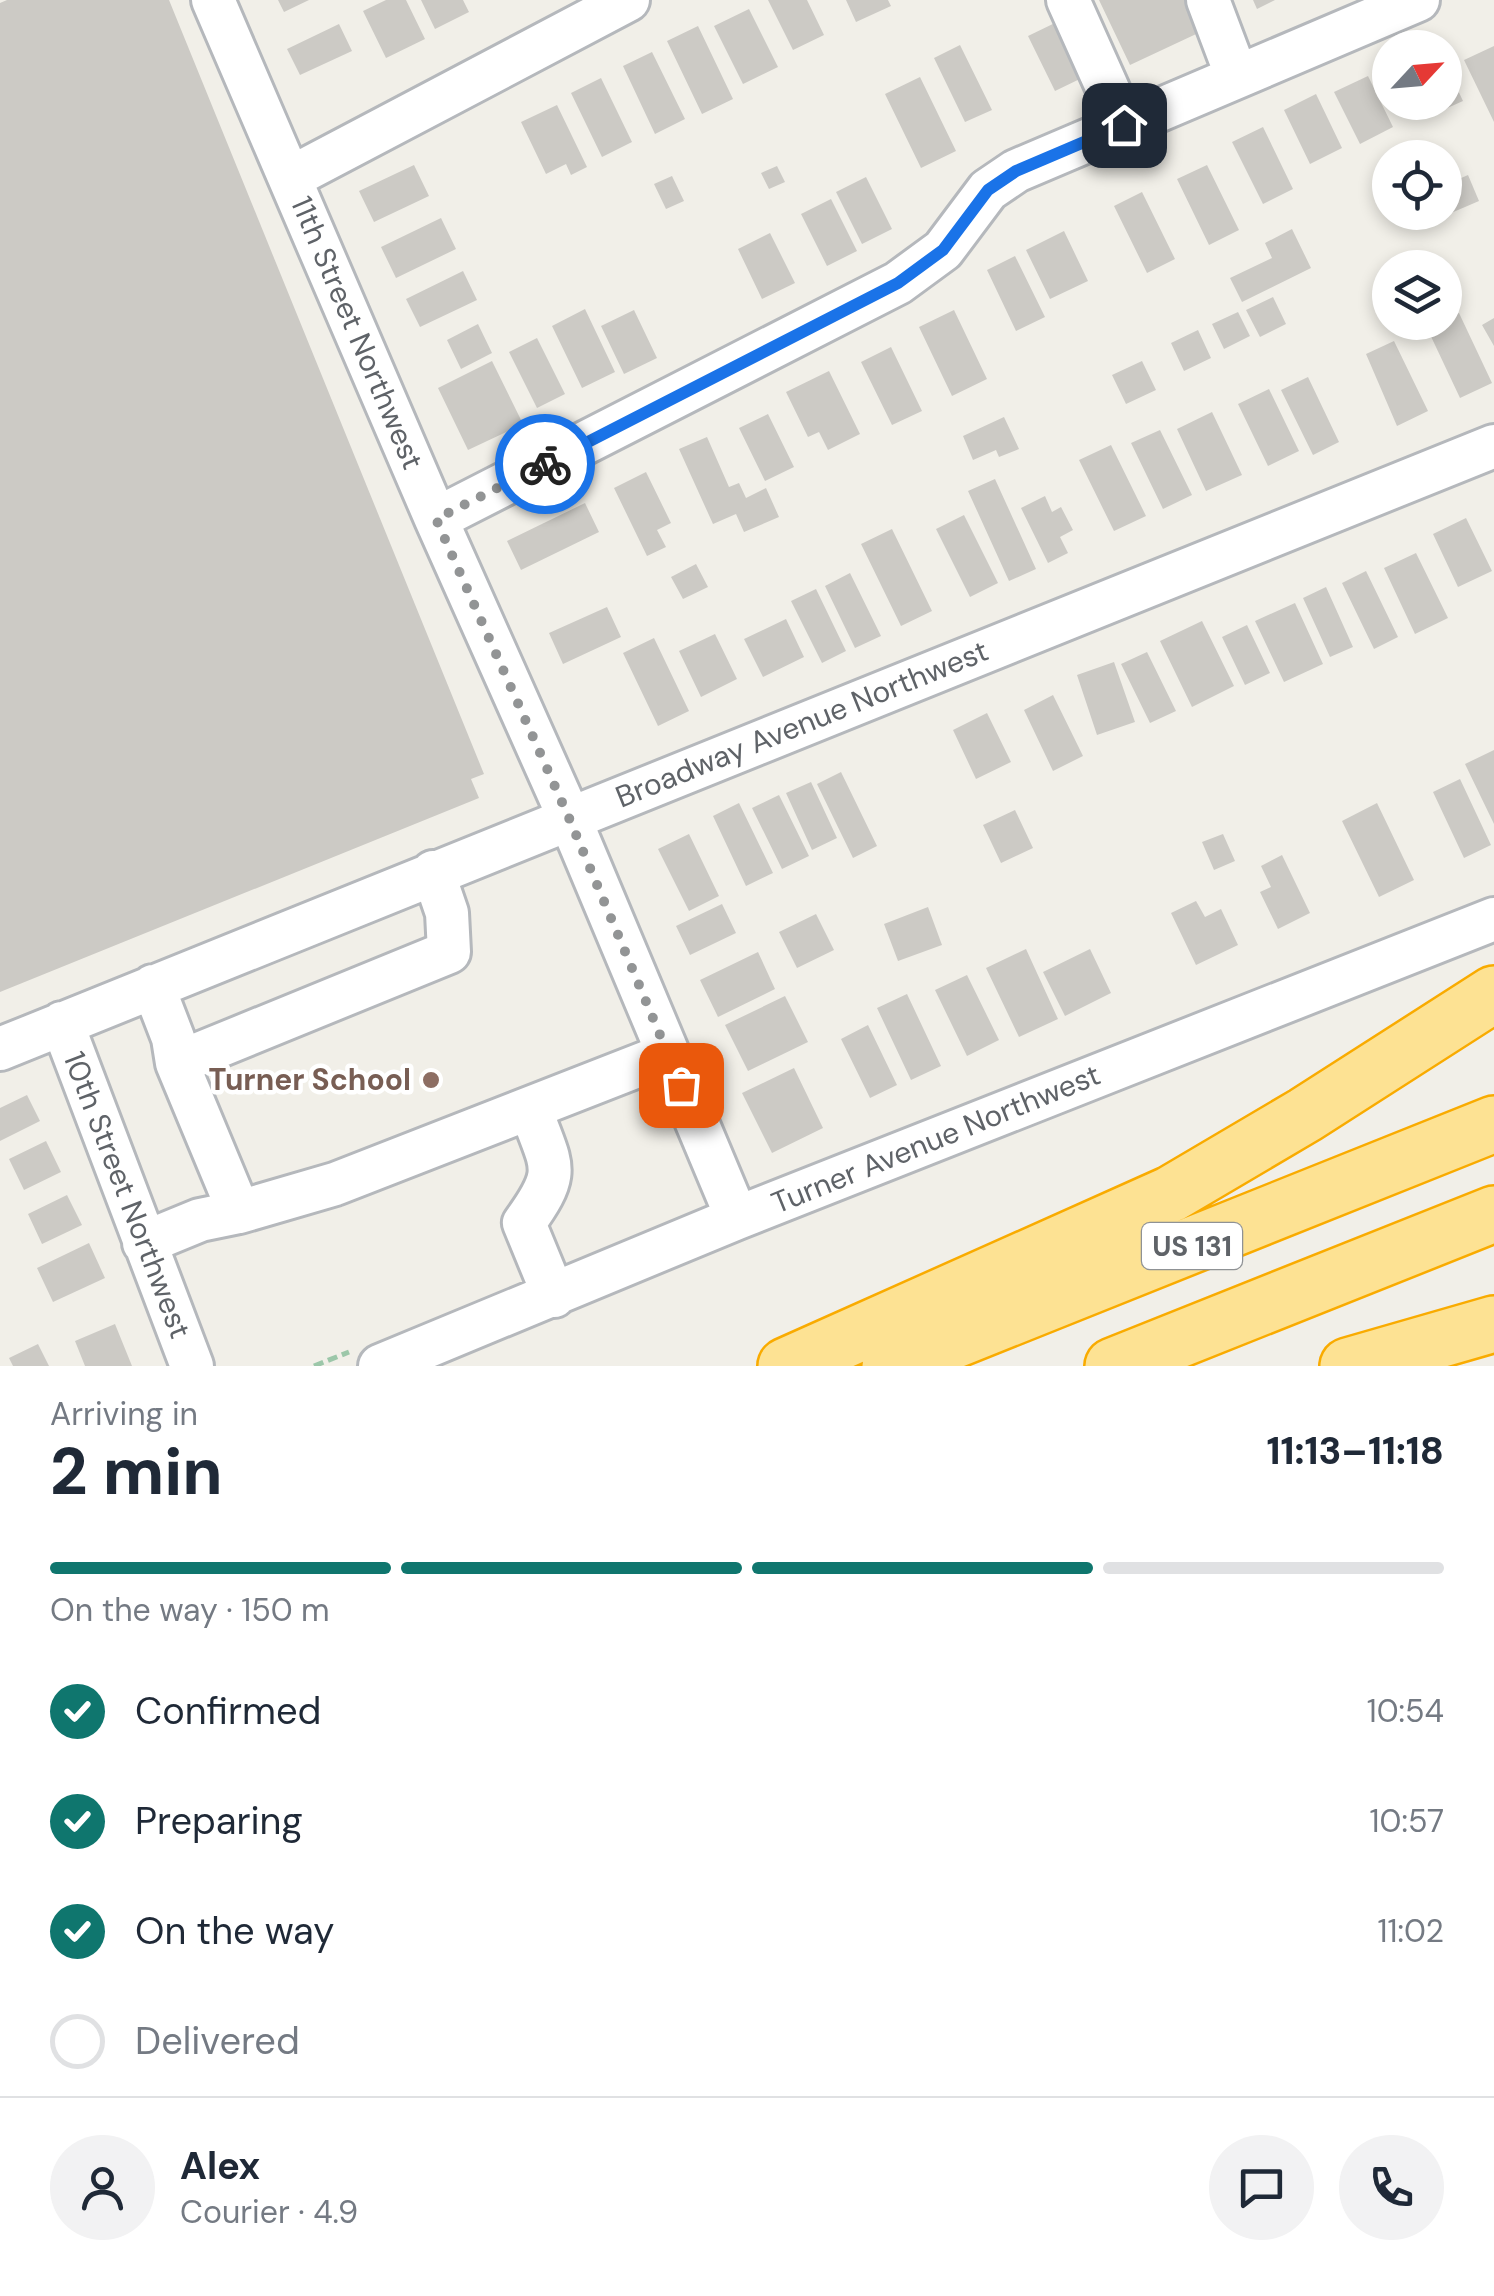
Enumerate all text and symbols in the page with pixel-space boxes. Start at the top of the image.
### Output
north arrow [1372,30,1462,120]
map controls [1372,30,1462,340]
pin [1082,83,1167,168]
icon: home [1097,98,1152,153]
button: locate [1372,140,1462,230]
street label: 11th Street Northwest [282,190,433,475]
button: layers [1372,250,1462,340]
courier [495,414,595,514]
icon: bike [518,437,573,492]
street label: Broadway Avenue Northwest [610,631,994,816]
pin [639,1043,724,1128]
street label: 10th Street Northwest [55,1046,200,1344]
street label: Turner Avenue Northwest [766,1055,1106,1222]
icon: bag [654,1058,709,1113]
place label: Turner School [208,1060,411,1099]
marker: Turner School [420,1069,442,1091]
road number: US 131 [1142,1223,1242,1269]
text: Arriving in [50,1393,198,1435]
text: 11:13–11:18 [1266,1426,1444,1476]
text: 2 min [50,1430,223,1514]
text: On the way · 150 m [50,1589,330,1631]
icon: check [50,1684,105,1739]
text: Confirmed [135,1686,321,1736]
text: 10:54 [1367,1690,1444,1732]
icon: check [50,1794,105,1849]
text: Preparing [135,1796,303,1846]
text: 10:57 [1370,1800,1444,1842]
icon: check [50,1904,105,1959]
text: On the way [135,1906,334,1956]
text: 11:02 [1378,1910,1444,1952]
text: Delivered [135,2016,300,2066]
button: person [50,2135,155,2240]
button: chat [1209,2135,1314,2240]
button: phone [1339,2135,1444,2240]
text: Alex [180,2141,260,2191]
text: Courier · 4.9 [180,2191,358,2233]

